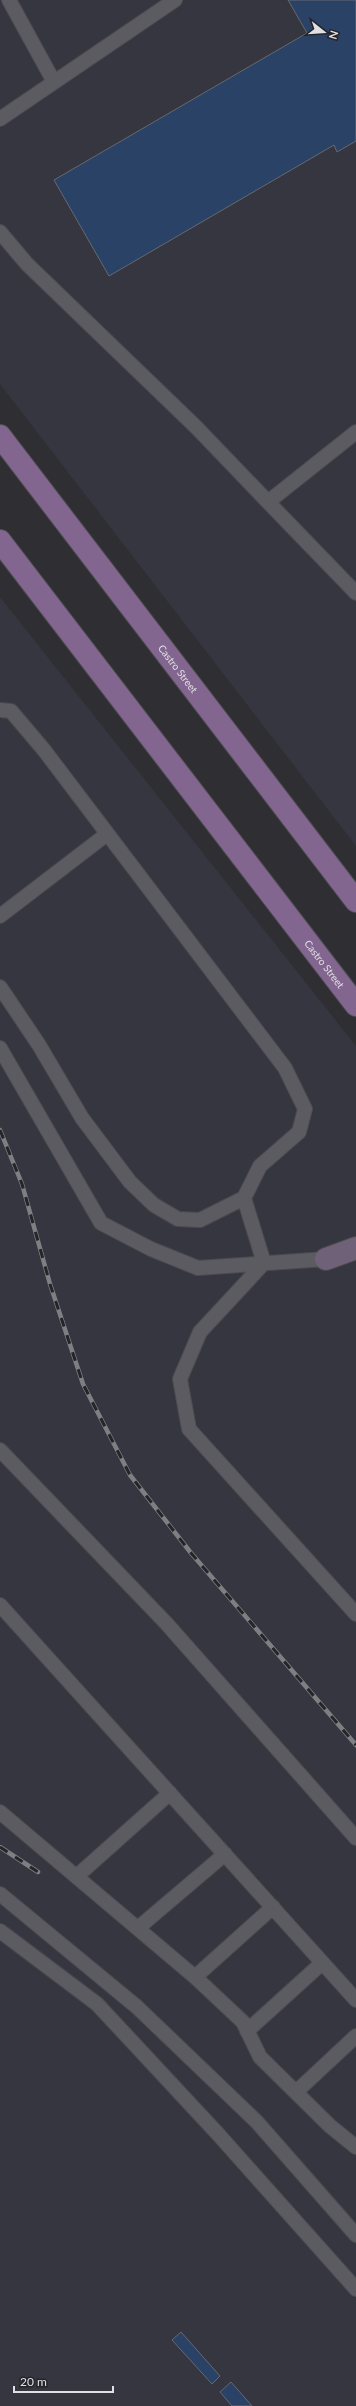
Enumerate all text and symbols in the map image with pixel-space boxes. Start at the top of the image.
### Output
north arrow [304,12,344,52]
text: N [327,29,341,41]
street label: Castro Street [156,642,201,696]
street label: Castro Street [302,937,347,991]
scale bar [14,2368,113,2394]
text: 20 m [20,2374,47,2389]

